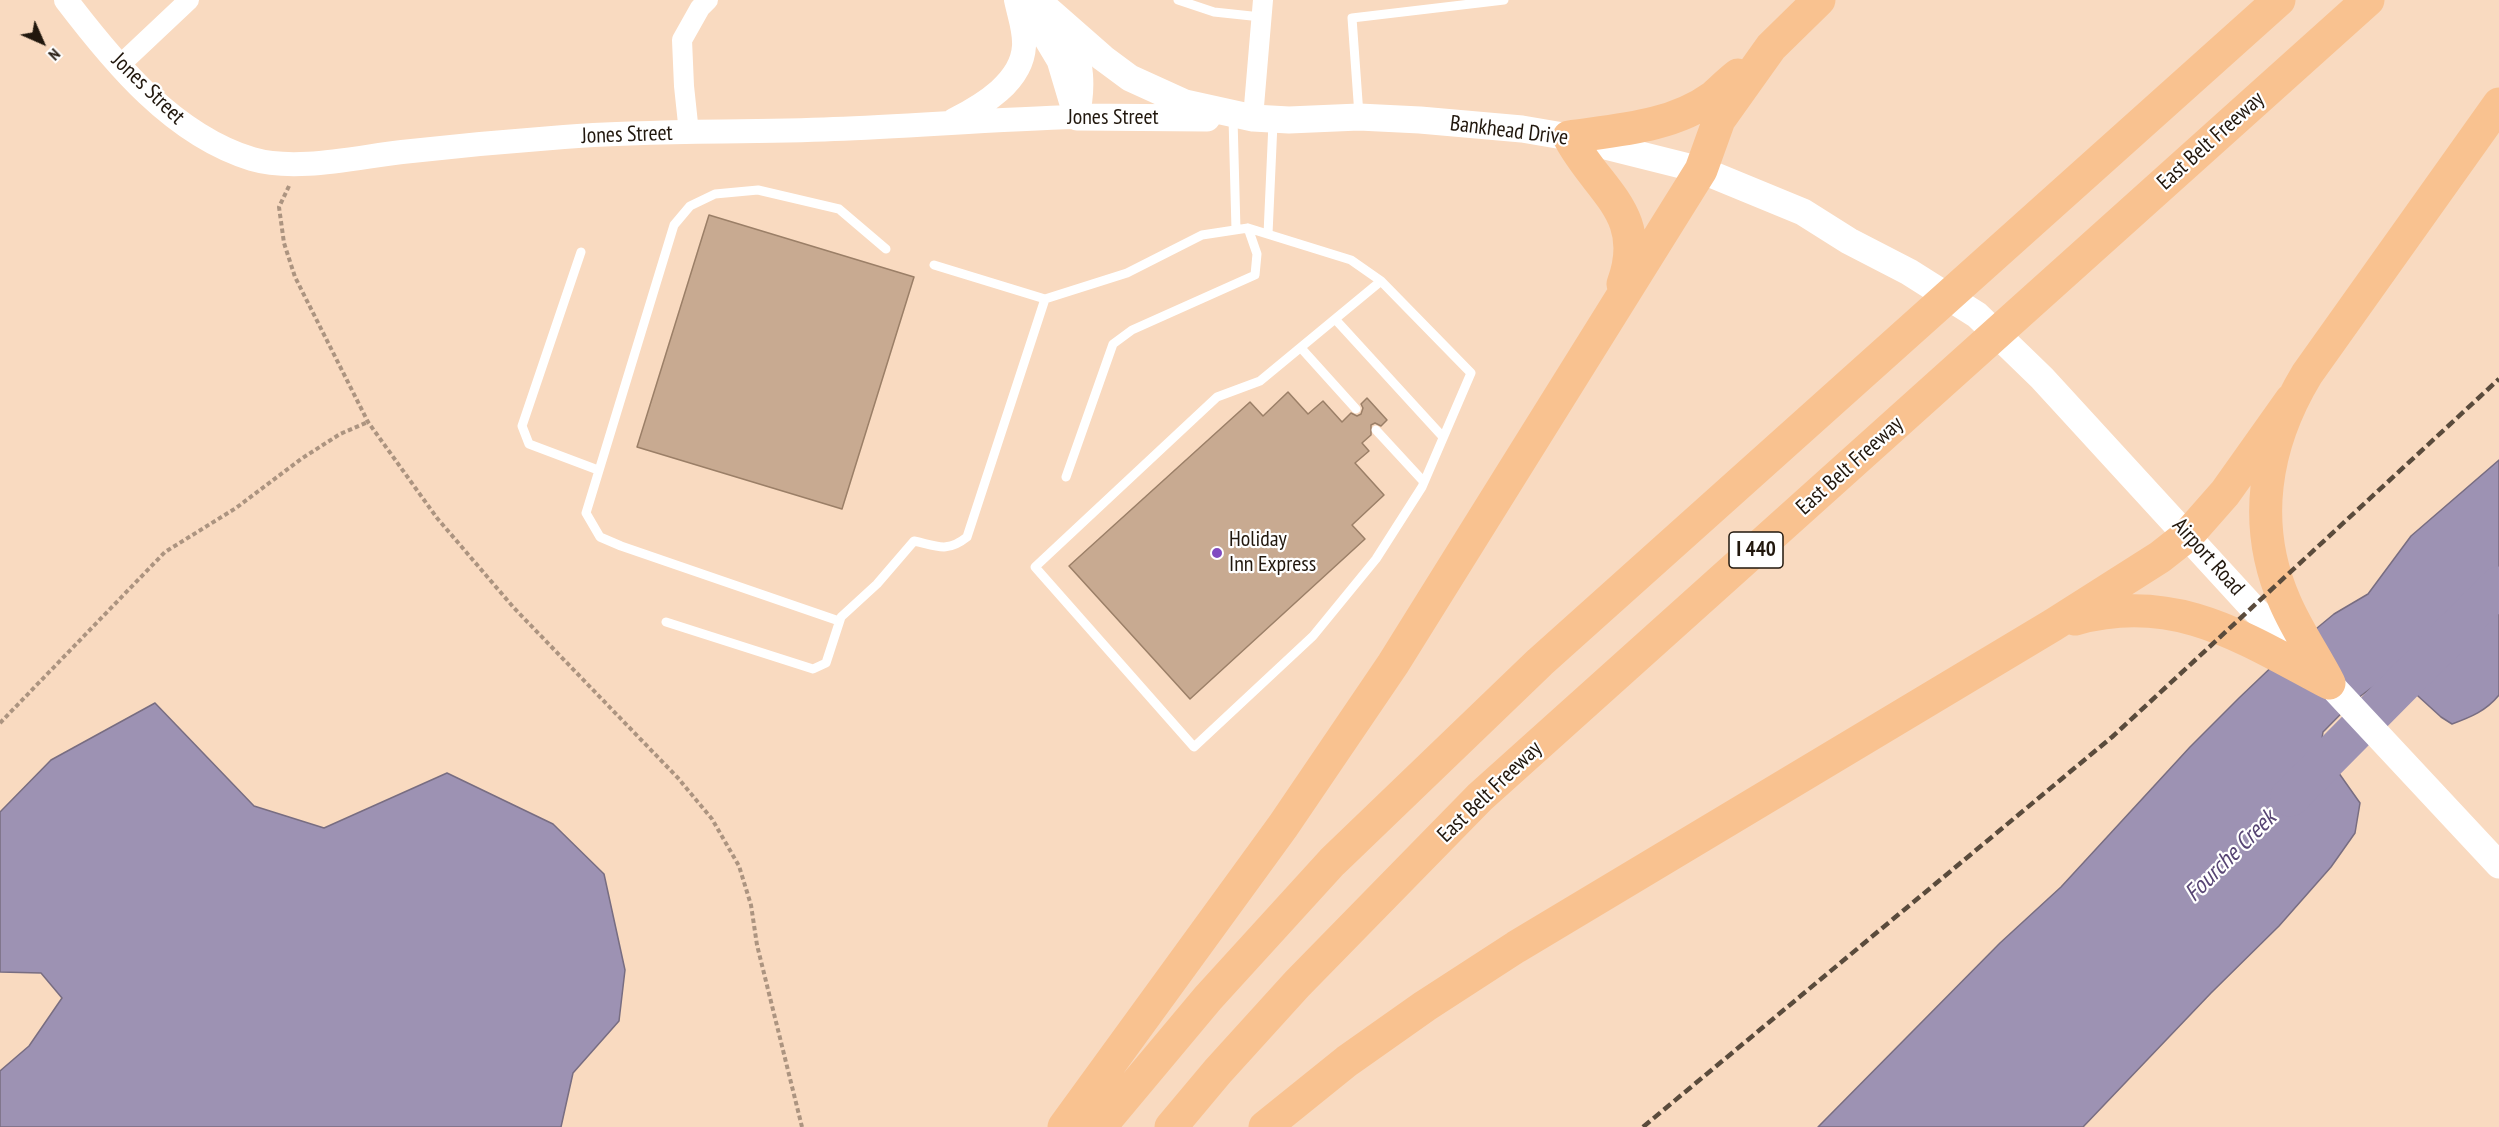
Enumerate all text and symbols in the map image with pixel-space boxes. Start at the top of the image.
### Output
north arrow [12,12,72,72]
text: N [45,45,65,65]
street label: Jones Street [106,48,190,130]
street label: East Belt Freeway [2152,86,2270,196]
street label: Jones Street [1067,105,1159,131]
street label: Bankhead Drive [1448,111,1570,151]
street label: Jones Street [581,120,673,150]
street label: East Belt Freeway [1791,411,1909,521]
street label: Airport Road [2166,513,2250,601]
place label: Holiday Inn Express [1229,527,1316,578]
road number: I 440 [1729,532,1783,568]
marker: Holiday Inn Express [1210,546,1224,560]
street label: East Belt Freeway [1432,736,1548,848]
water label: Fourche Creek [2179,804,2283,908]

